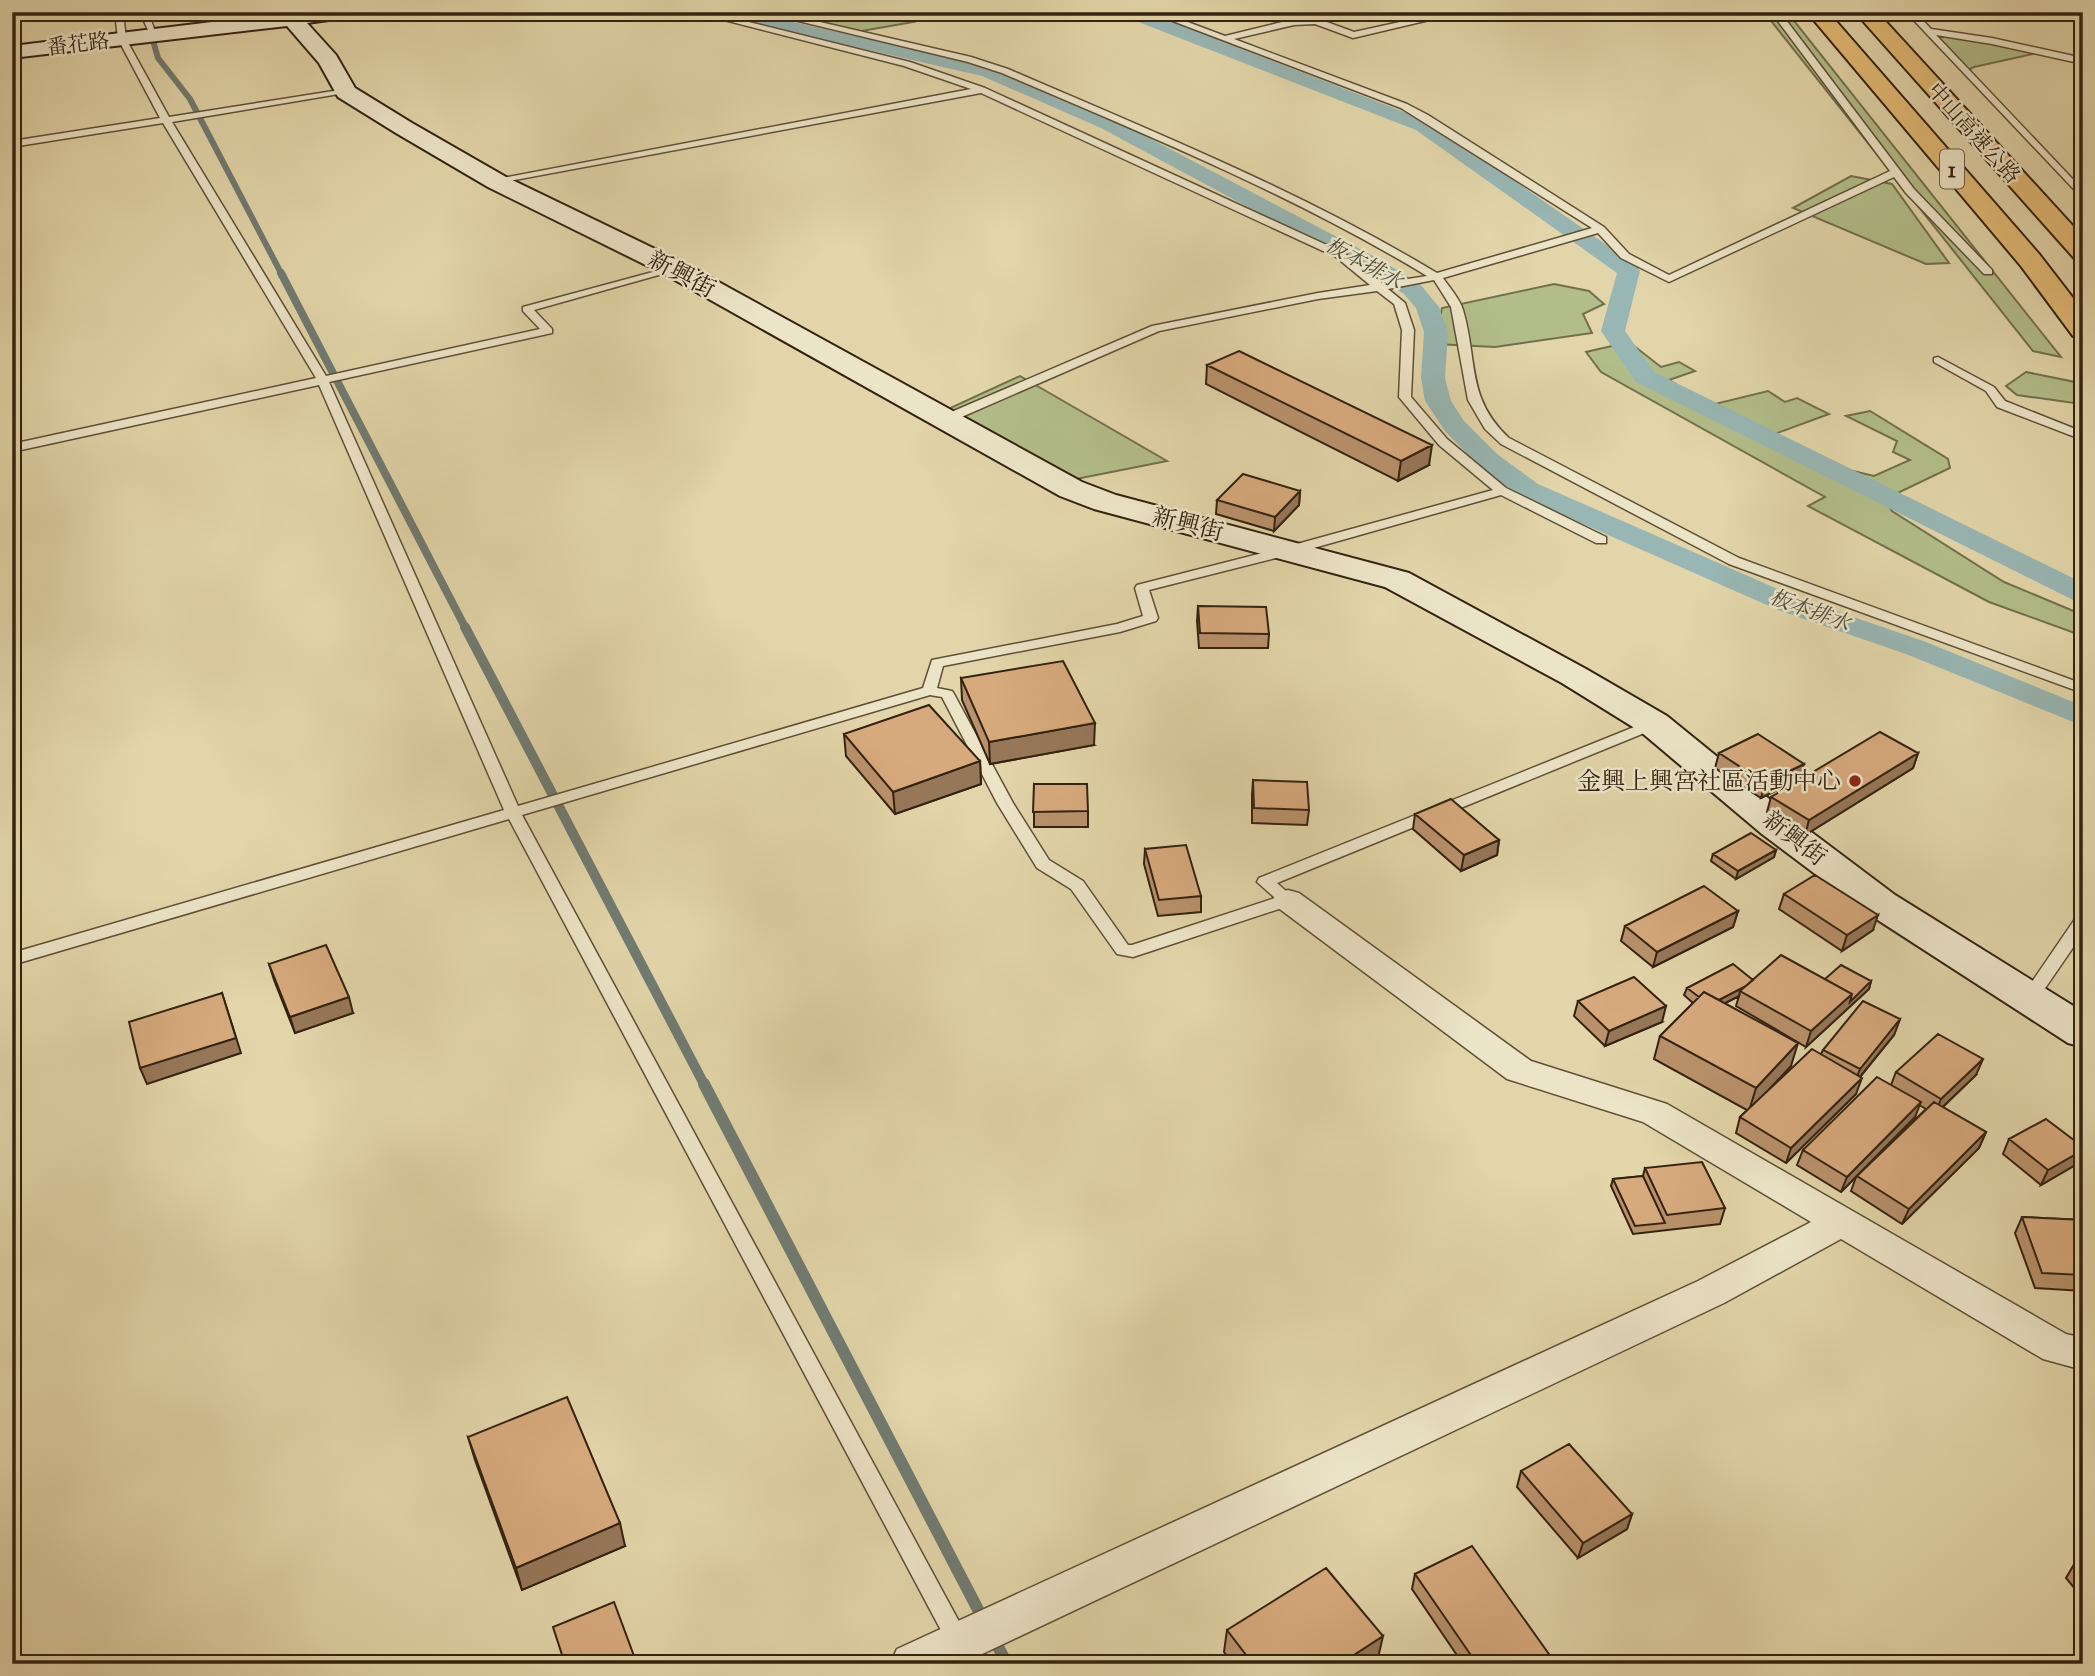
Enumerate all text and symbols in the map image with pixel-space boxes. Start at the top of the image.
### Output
street label: 番花路 [45,27,111,65]
street label: 中山高速公路 [1919,77,2026,191]
road number: 1 [1940,150,1964,188]
water label: 板本排水 [1319,231,1409,299]
street label: 新興街 [641,244,721,308]
street label: 新興街 [1148,501,1227,551]
water label: 板本排水 [1765,583,1856,641]
place label: 金興上興宮社區活動中心 [1577,766,1841,800]
marker: 金興上興宮社區活動中心 [1847,773,1863,789]
street label: 新興街 [1755,804,1833,875]

